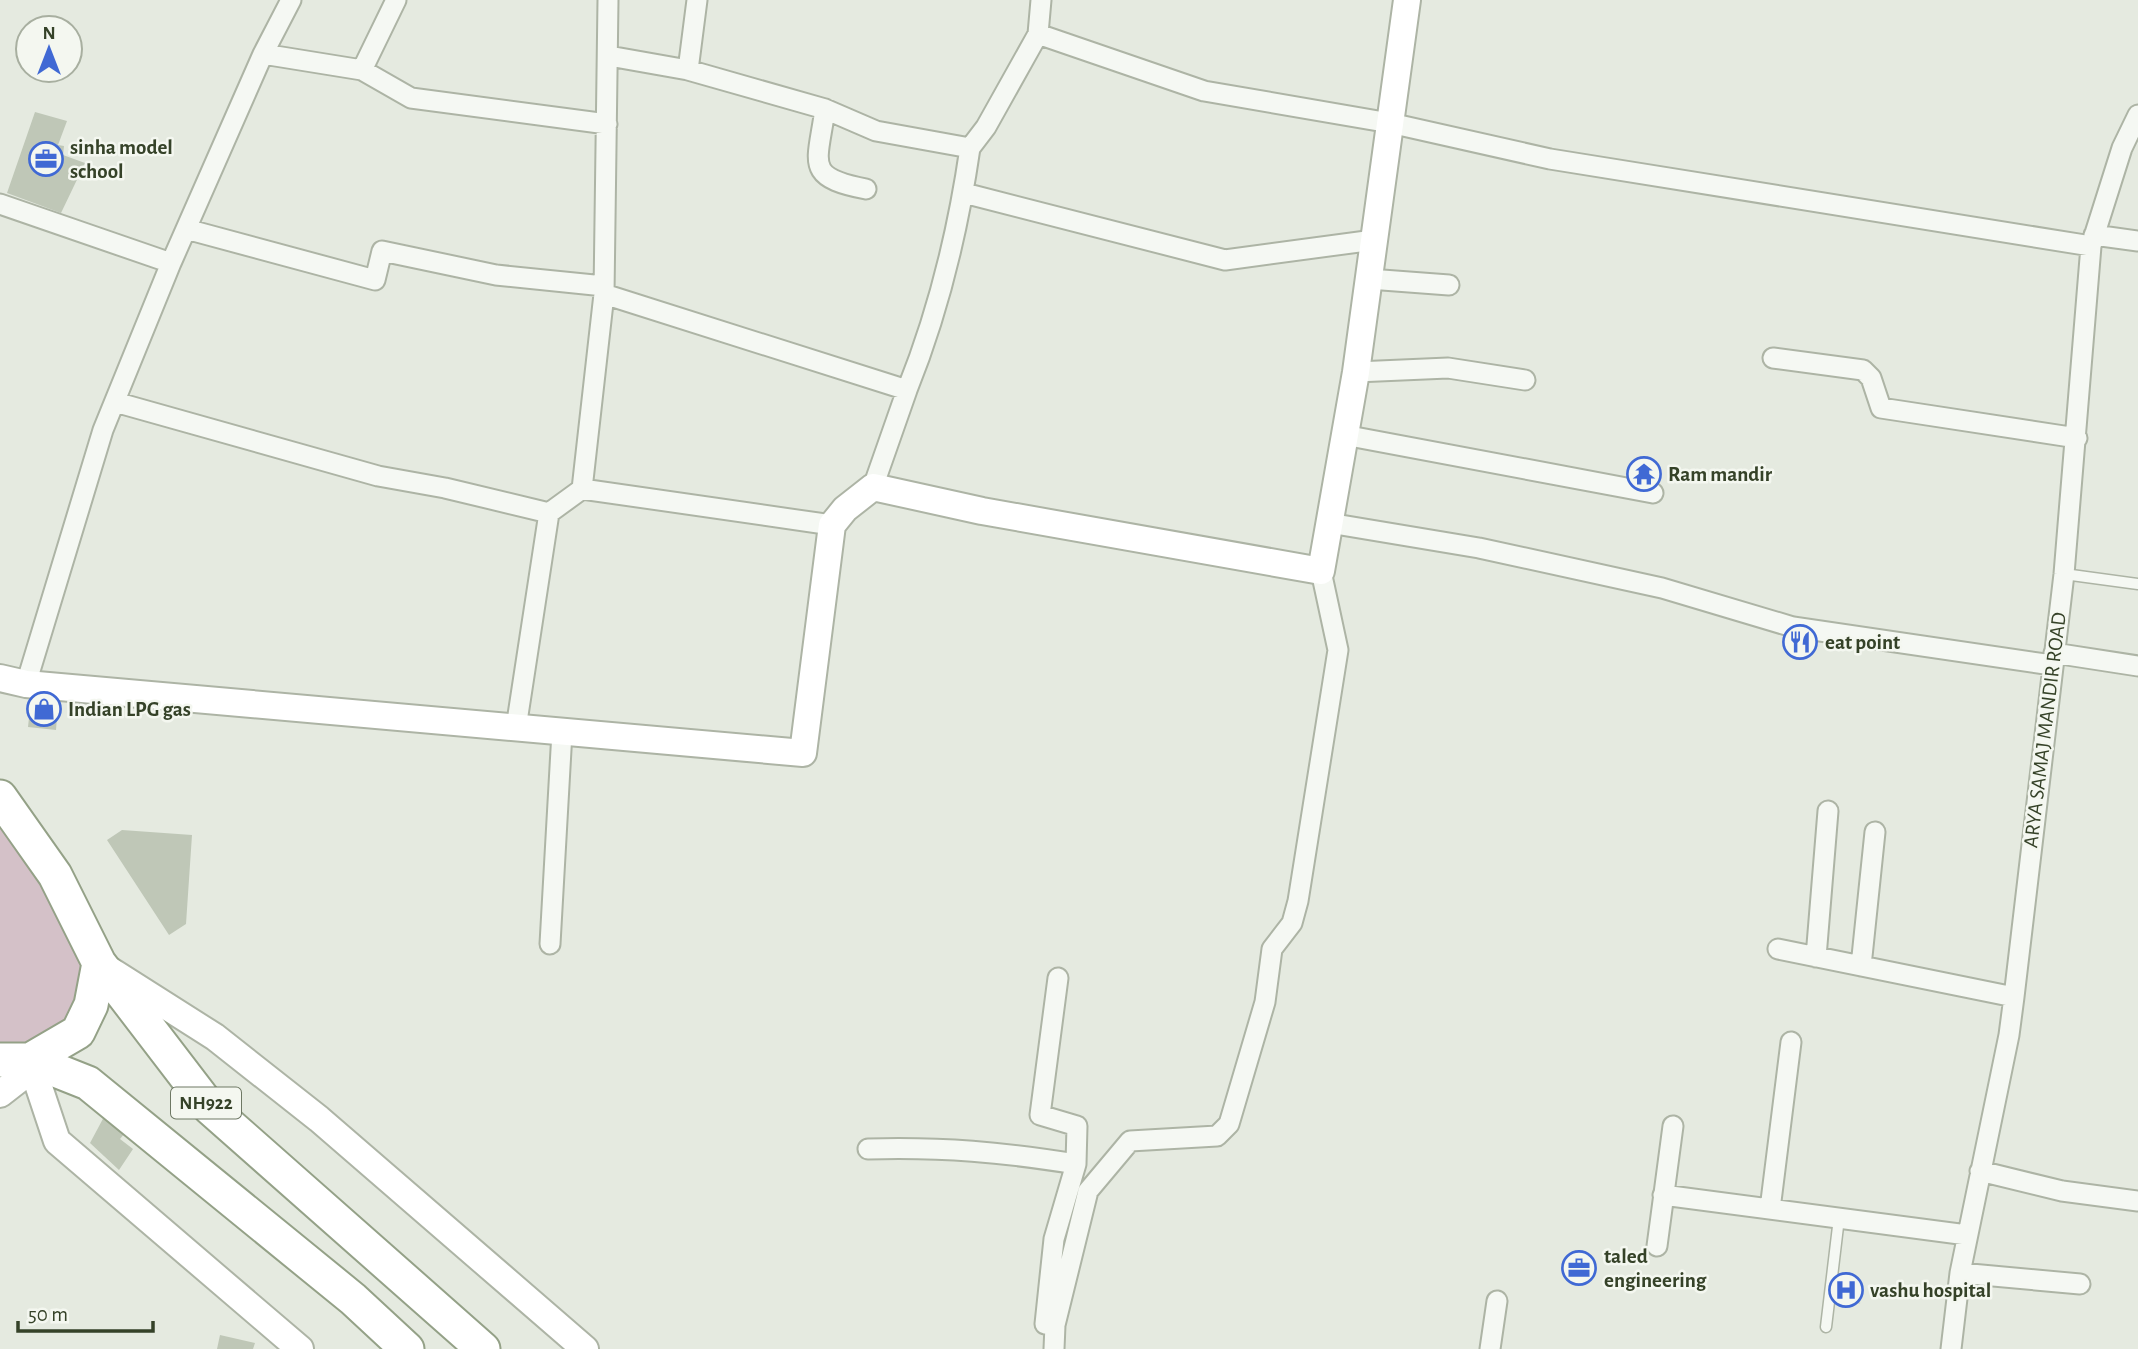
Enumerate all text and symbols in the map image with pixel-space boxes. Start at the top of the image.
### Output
north arrow [14,14,84,84]
text: N [42,24,56,43]
place label: sinha model school [70,137,173,182]
office icon: sinha model school [27,140,65,178]
temple icon: Ram mandir [1625,455,1663,493]
place label: Ram mandir [1668,464,1773,485]
street label: ARYA SAMAJ MANDIR ROAD [2020,611,2070,849]
restaurant icon: eat point [1781,623,1819,661]
place label: eat point [1825,632,1900,653]
shop icon: Indian LPG gas [25,690,63,728]
place label: Indian LPG gas [68,699,191,720]
road number: NH922 [171,1088,241,1119]
place label: taled engineering [1604,1246,1707,1291]
office icon: taled engineering [1560,1249,1598,1287]
hospital icon: vashu hospital [1827,1271,1865,1309]
place label: vashu hospital [1870,1280,1991,1301]
scale bar [18,1290,152,1334]
text: 50 m [28,1304,68,1325]

